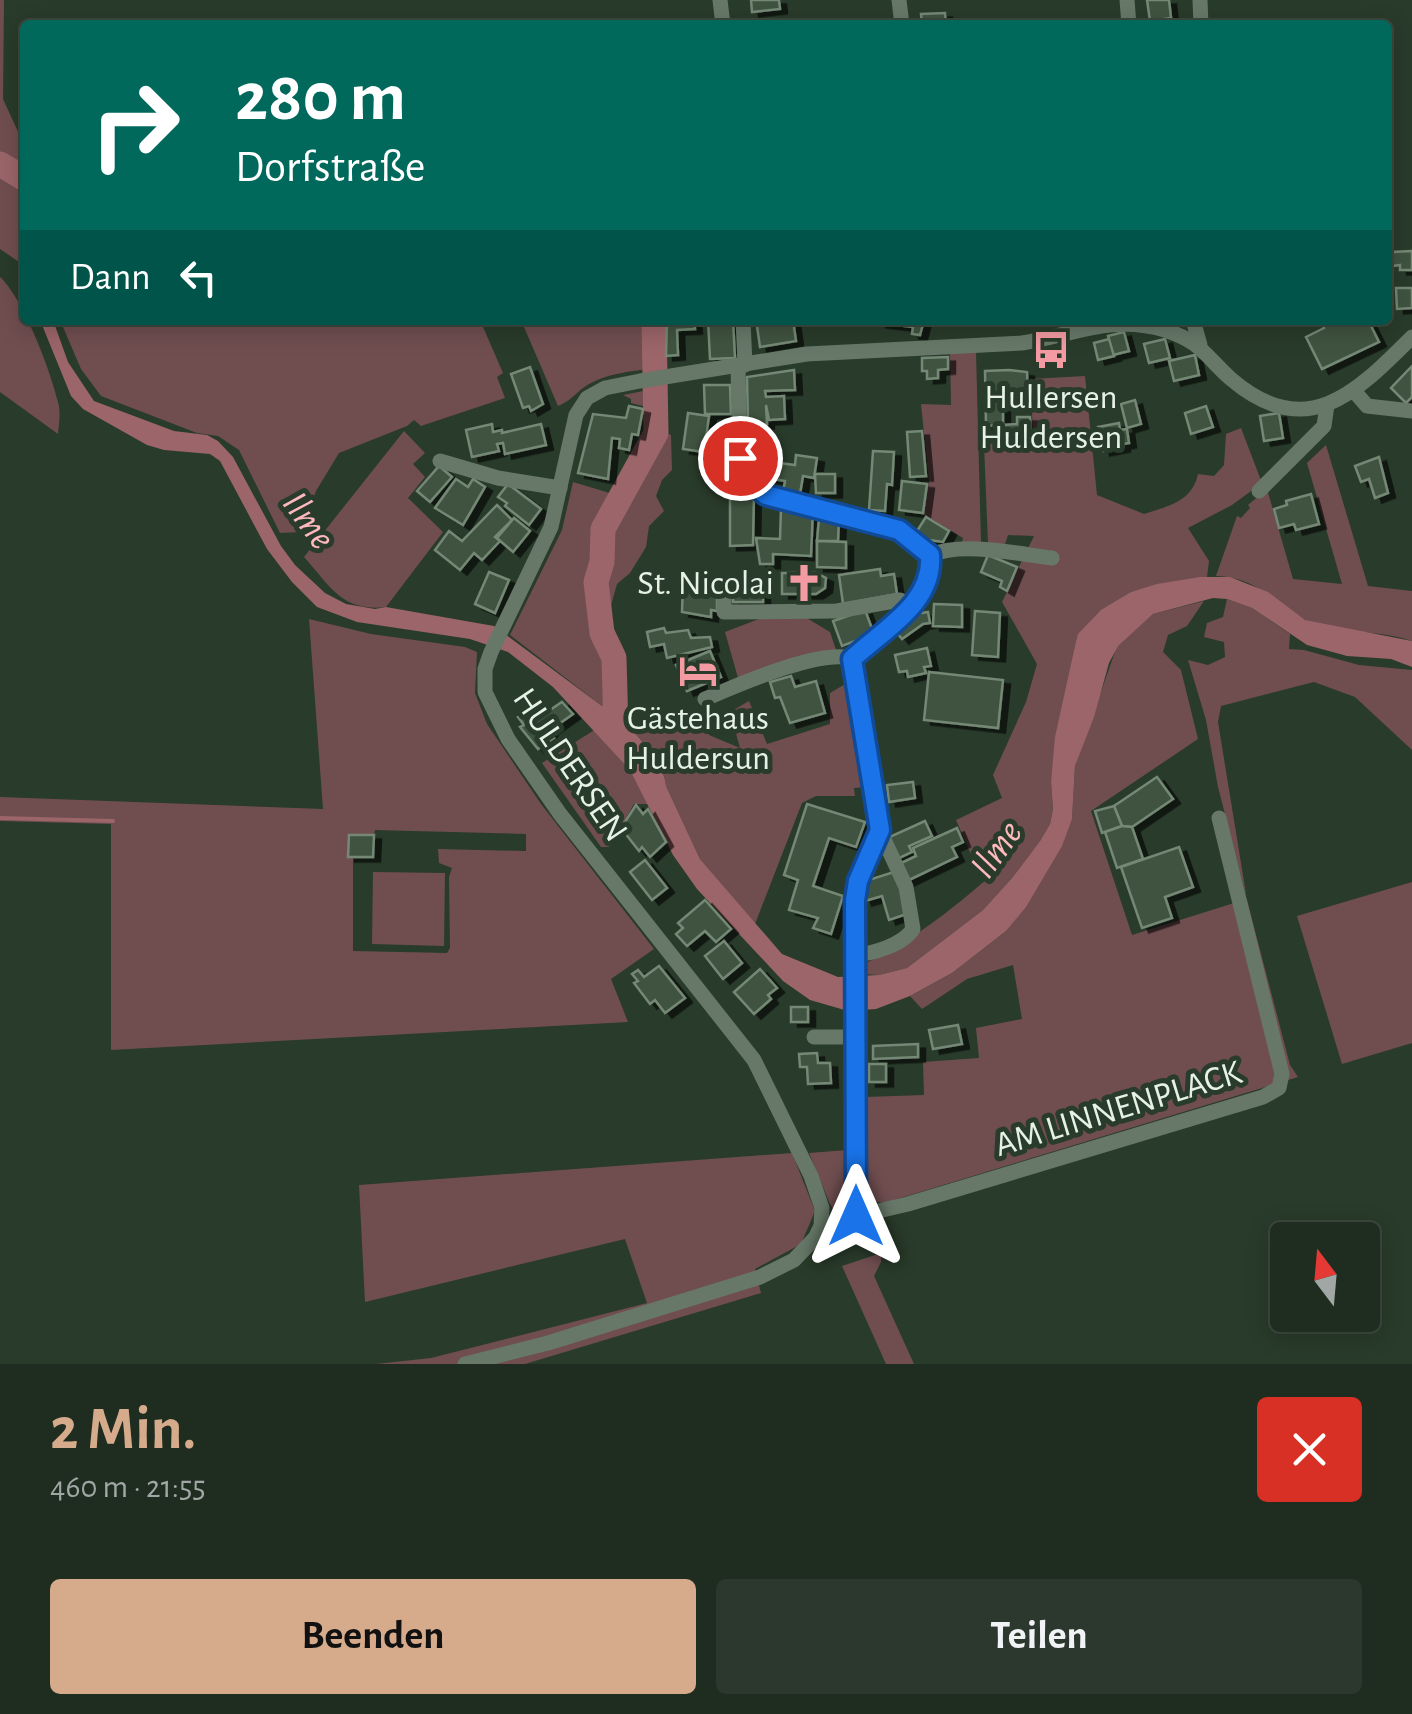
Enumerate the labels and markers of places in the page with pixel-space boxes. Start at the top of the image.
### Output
bus stop icon: Hullersen Huldersen [1030,329,1072,371]
place label: Hullersen Huldersen [980,380,1122,455]
pin [698,416,783,501]
church icon: St. Nicolai [783,562,825,604]
place label: St. Nicolai [637,566,774,601]
hotel icon: Gästehaus Huldersun [677,650,719,692]
place label: Gästehaus Huldersun [626,701,770,776]

